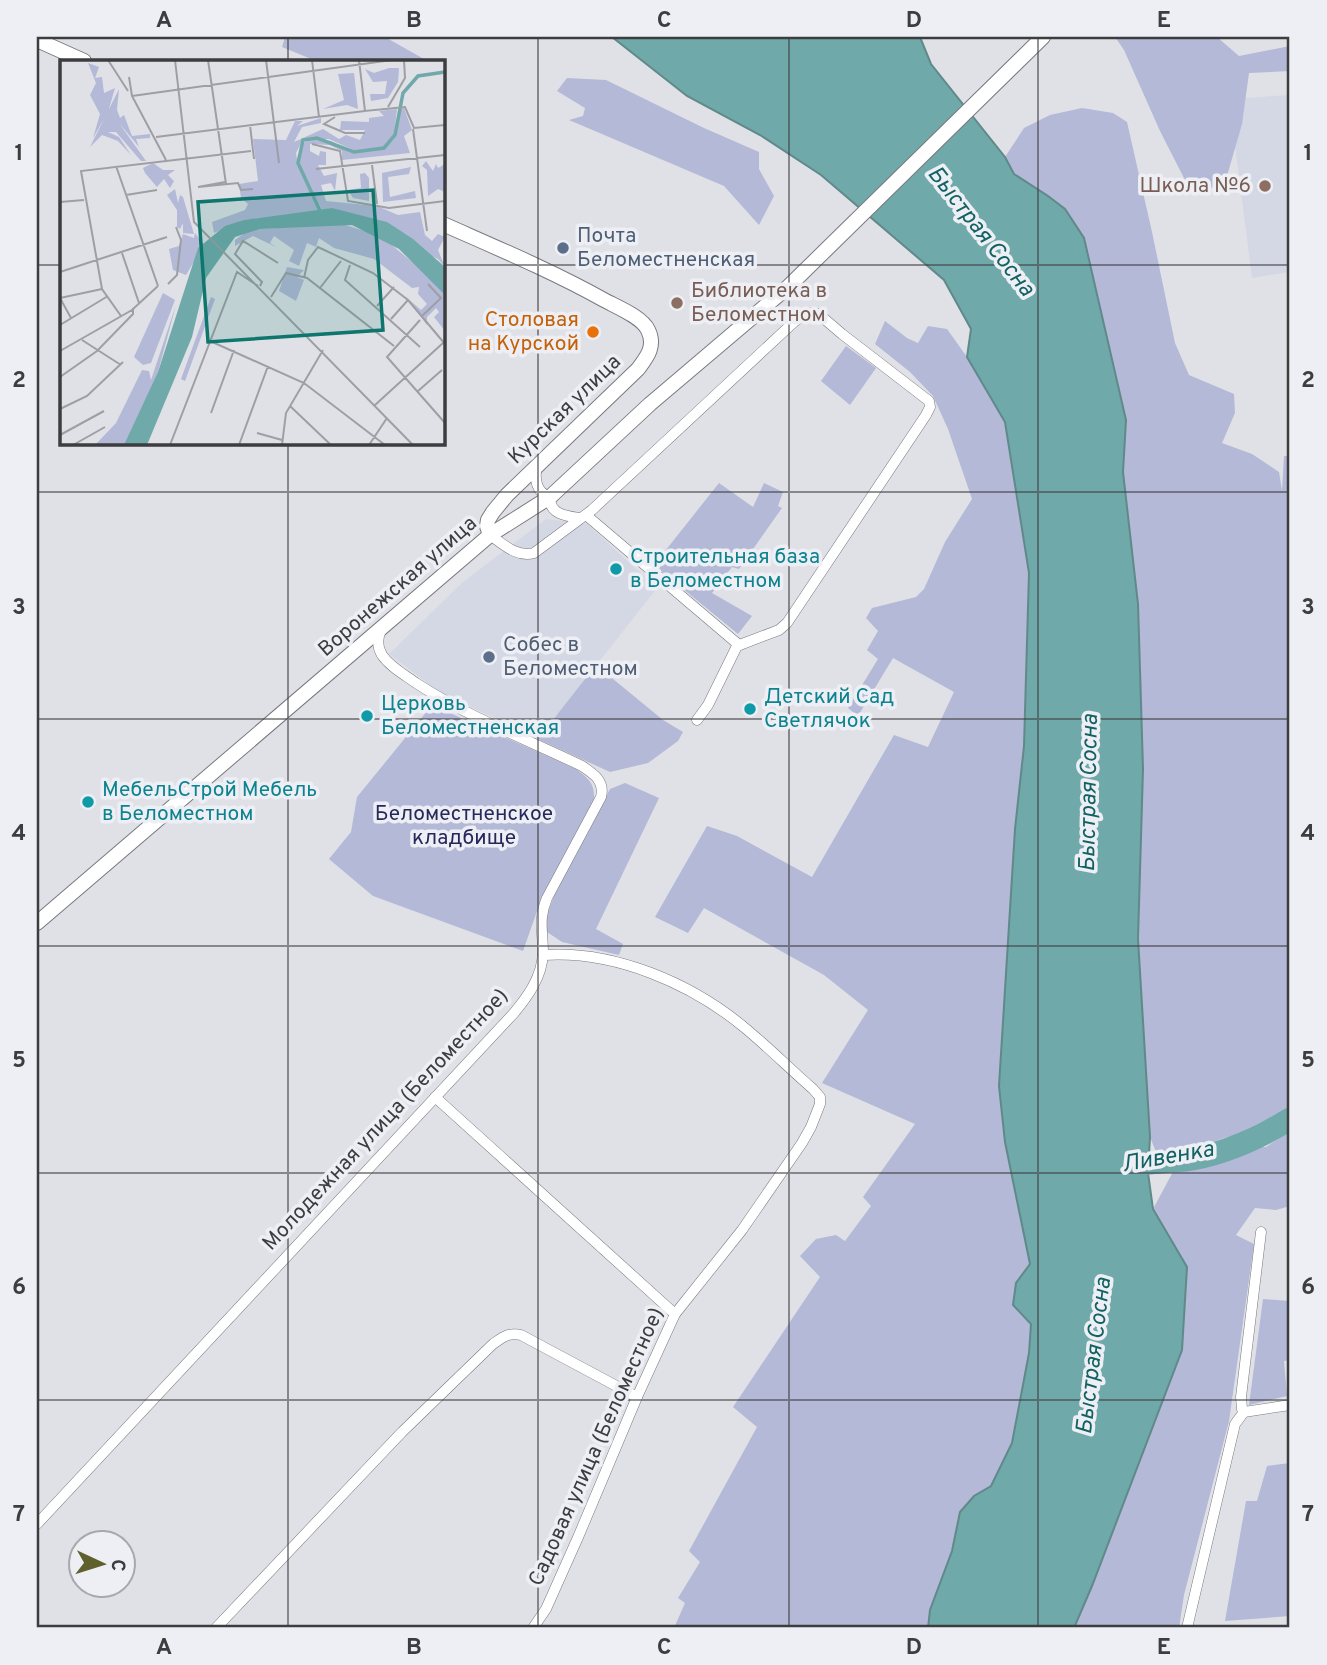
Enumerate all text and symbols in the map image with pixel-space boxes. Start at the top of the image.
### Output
text: A [156,7,172,36]
text: B [406,7,422,36]
text: C [657,7,671,36]
text: D [906,7,922,36]
text: E [1157,7,1171,36]
inset map [60,60,444,444]
text: 1 [14,140,24,169]
text: 1 [1303,140,1313,169]
water label: Быстрая Сосна [920,161,1040,303]
place label: Школа №6 [1139,173,1251,200]
marker: Школа №6 [1257,178,1273,194]
place label: Почта Беломестненская [577,223,755,274]
marker: Почта Беломестненская [555,240,571,256]
place label: Библиотека в Беломестном [691,278,827,329]
marker: Библиотека в Беломестном [669,295,685,311]
place label: Столовая на Курской [468,307,579,358]
marker: Столовая на Курской [585,324,601,340]
street label: Курская улица [503,349,627,471]
text: 2 [12,367,26,396]
text: 2 [1301,367,1315,396]
street label: Воронежская улица [313,511,483,663]
place label: Строительная база в Беломестном [630,544,820,595]
marker: Строительная база в Беломестном [608,561,624,577]
text: 3 [12,594,26,623]
text: 3 [1301,594,1315,623]
place label: Собес в Беломестном [503,632,638,683]
marker: Собес в Беломестном [481,649,497,665]
place label: Детский Сад Светлячок [764,684,894,735]
place label: Церковь Беломестненская [381,691,559,742]
marker: Детский Сад Светлячок [742,701,758,717]
marker: Церковь Беломестненская [359,708,375,724]
water label: Быстрая Сосна [1074,714,1106,872]
place label: МебельСтрой Мебель в Беломестном [102,777,317,828]
marker: МебельСтрой Мебель в Беломестном [80,794,96,810]
park label: Беломестненское кладбище [375,801,553,852]
text: 4 [12,820,26,849]
text: 4 [1301,820,1315,849]
street label: Молодежная улица (Беломестное) [257,983,515,1257]
text: 5 [12,1047,26,1076]
text: 5 [1301,1047,1315,1076]
water label: Ливенка [1120,1136,1216,1180]
text: 6 [12,1274,26,1303]
text: 6 [1301,1274,1315,1303]
water label: Быстрая Сосна [1071,1276,1119,1436]
street label: Садовая улица (Беломестное) [523,1304,671,1590]
text: 7 [13,1501,25,1530]
text: 7 [1302,1501,1314,1530]
north arrow [66,1528,136,1598]
text: С [105,1558,129,1572]
text: A [156,1634,172,1663]
text: B [406,1634,422,1663]
text: C [657,1634,671,1663]
text: D [906,1634,922,1663]
text: E [1157,1634,1171,1663]

